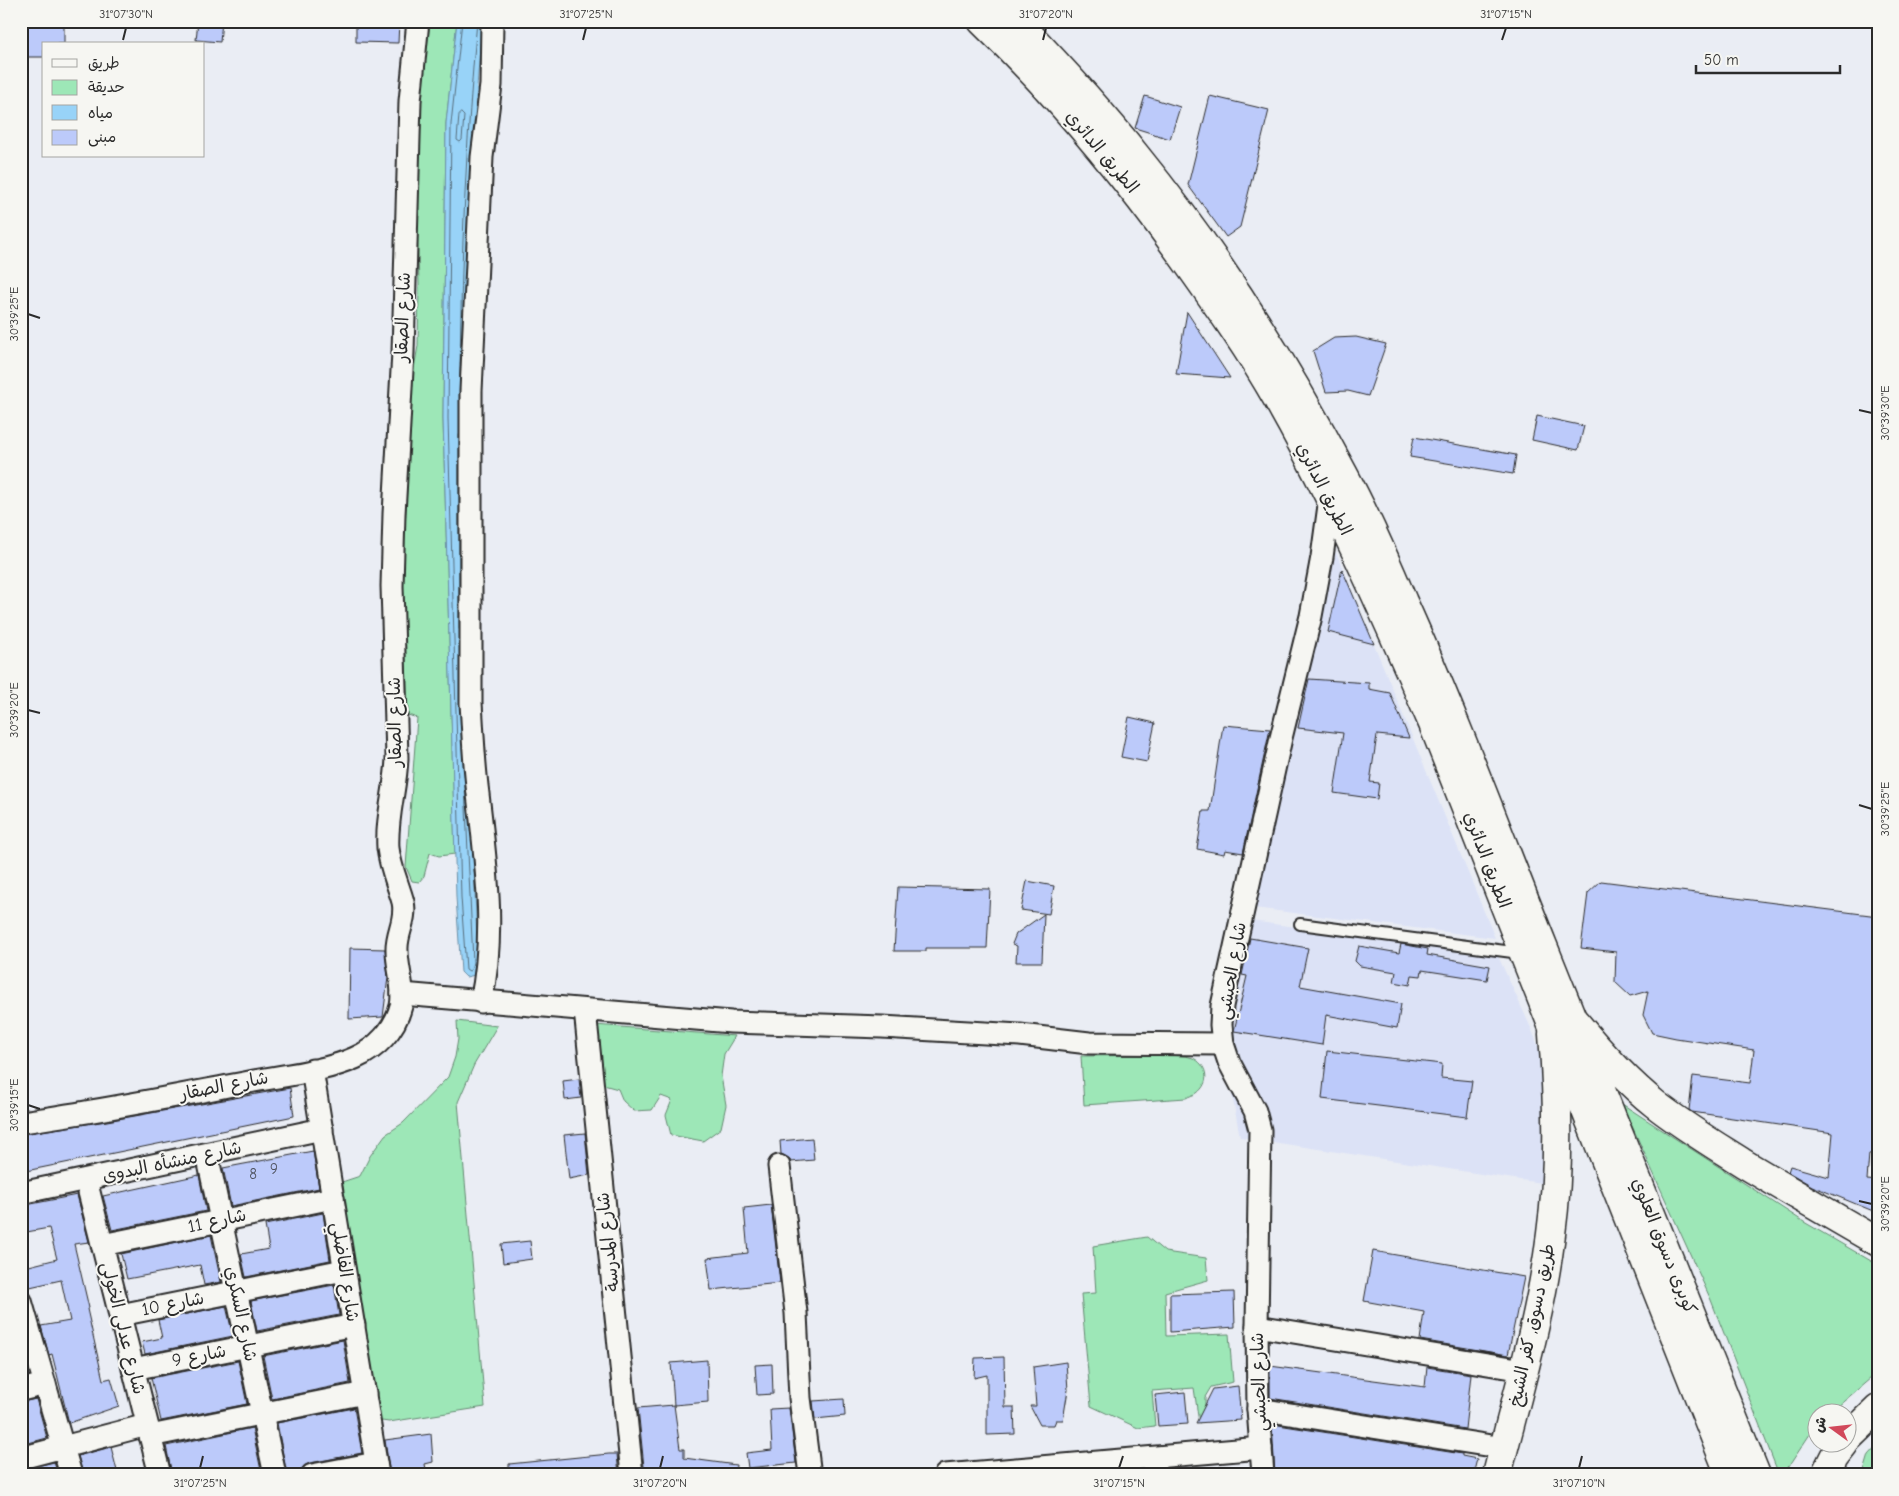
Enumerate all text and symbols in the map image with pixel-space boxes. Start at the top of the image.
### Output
text: 31°07'30"N [99,7,153,21]
text: 31°07'25"N [559,7,613,21]
text: 31°07'20"N [1019,7,1073,21]
text: 31°07'15"N [1480,7,1532,21]
legend [42,42,205,158]
scale bar [1696,42,1840,74]
text: 50 m [1704,51,1739,69]
text: طريق [88,54,120,72]
text: حديقة [88,78,125,96]
text: مياه [88,104,113,122]
street label: الطريق الدائري [1060,106,1143,199]
text: مبنى [88,128,116,147]
street label: شارع الصقار [391,272,416,364]
text: 30°39'25"E [7,287,21,341]
text: 30°39'30"E [1878,385,1892,441]
street label: الطريق الدائري [1290,439,1356,540]
street label: شارع الصقار [384,677,407,769]
text: 30°39'20"E [7,682,21,738]
text: 30°39'25"E [1878,782,1892,836]
street label: الطريق الدائري [1457,809,1515,912]
street label: شارع الحبشي [1213,921,1256,1022]
street label: شارع الصقار [176,1067,270,1106]
text: 30°39'15"E [7,1079,21,1131]
street label: شارع منشأه البدوى [101,1137,244,1188]
house number: 9 [270,1160,278,1178]
house number: 8 [249,1165,257,1183]
street label: كوبرى دسوق العلوي [1625,1175,1701,1318]
text: 30°39'20"E [1878,1176,1892,1232]
street label: شارع المدرسة [592,1191,625,1293]
street label: شارع 11 [186,1205,248,1238]
street label: شارع الفاضلي [322,1221,363,1324]
street label: طريق دسوق, كفر الشيخ [1504,1242,1561,1409]
street label: شارع عدلى الخولى [95,1260,150,1397]
street label: شارع السكري [219,1265,261,1364]
street label: شارع 10 [140,1288,206,1321]
street label: شارع الحبشي [1247,1332,1276,1432]
street label: شارع 9 [170,1340,228,1372]
north arrow [1806,1404,1856,1454]
text: ش [1810,1415,1830,1434]
text: 31°07'25"N [173,1476,227,1490]
text: 31°07'20"N [633,1476,687,1490]
text: 31°07'15"N [1093,1476,1145,1490]
text: 31°07'10"N [1553,1476,1605,1490]

